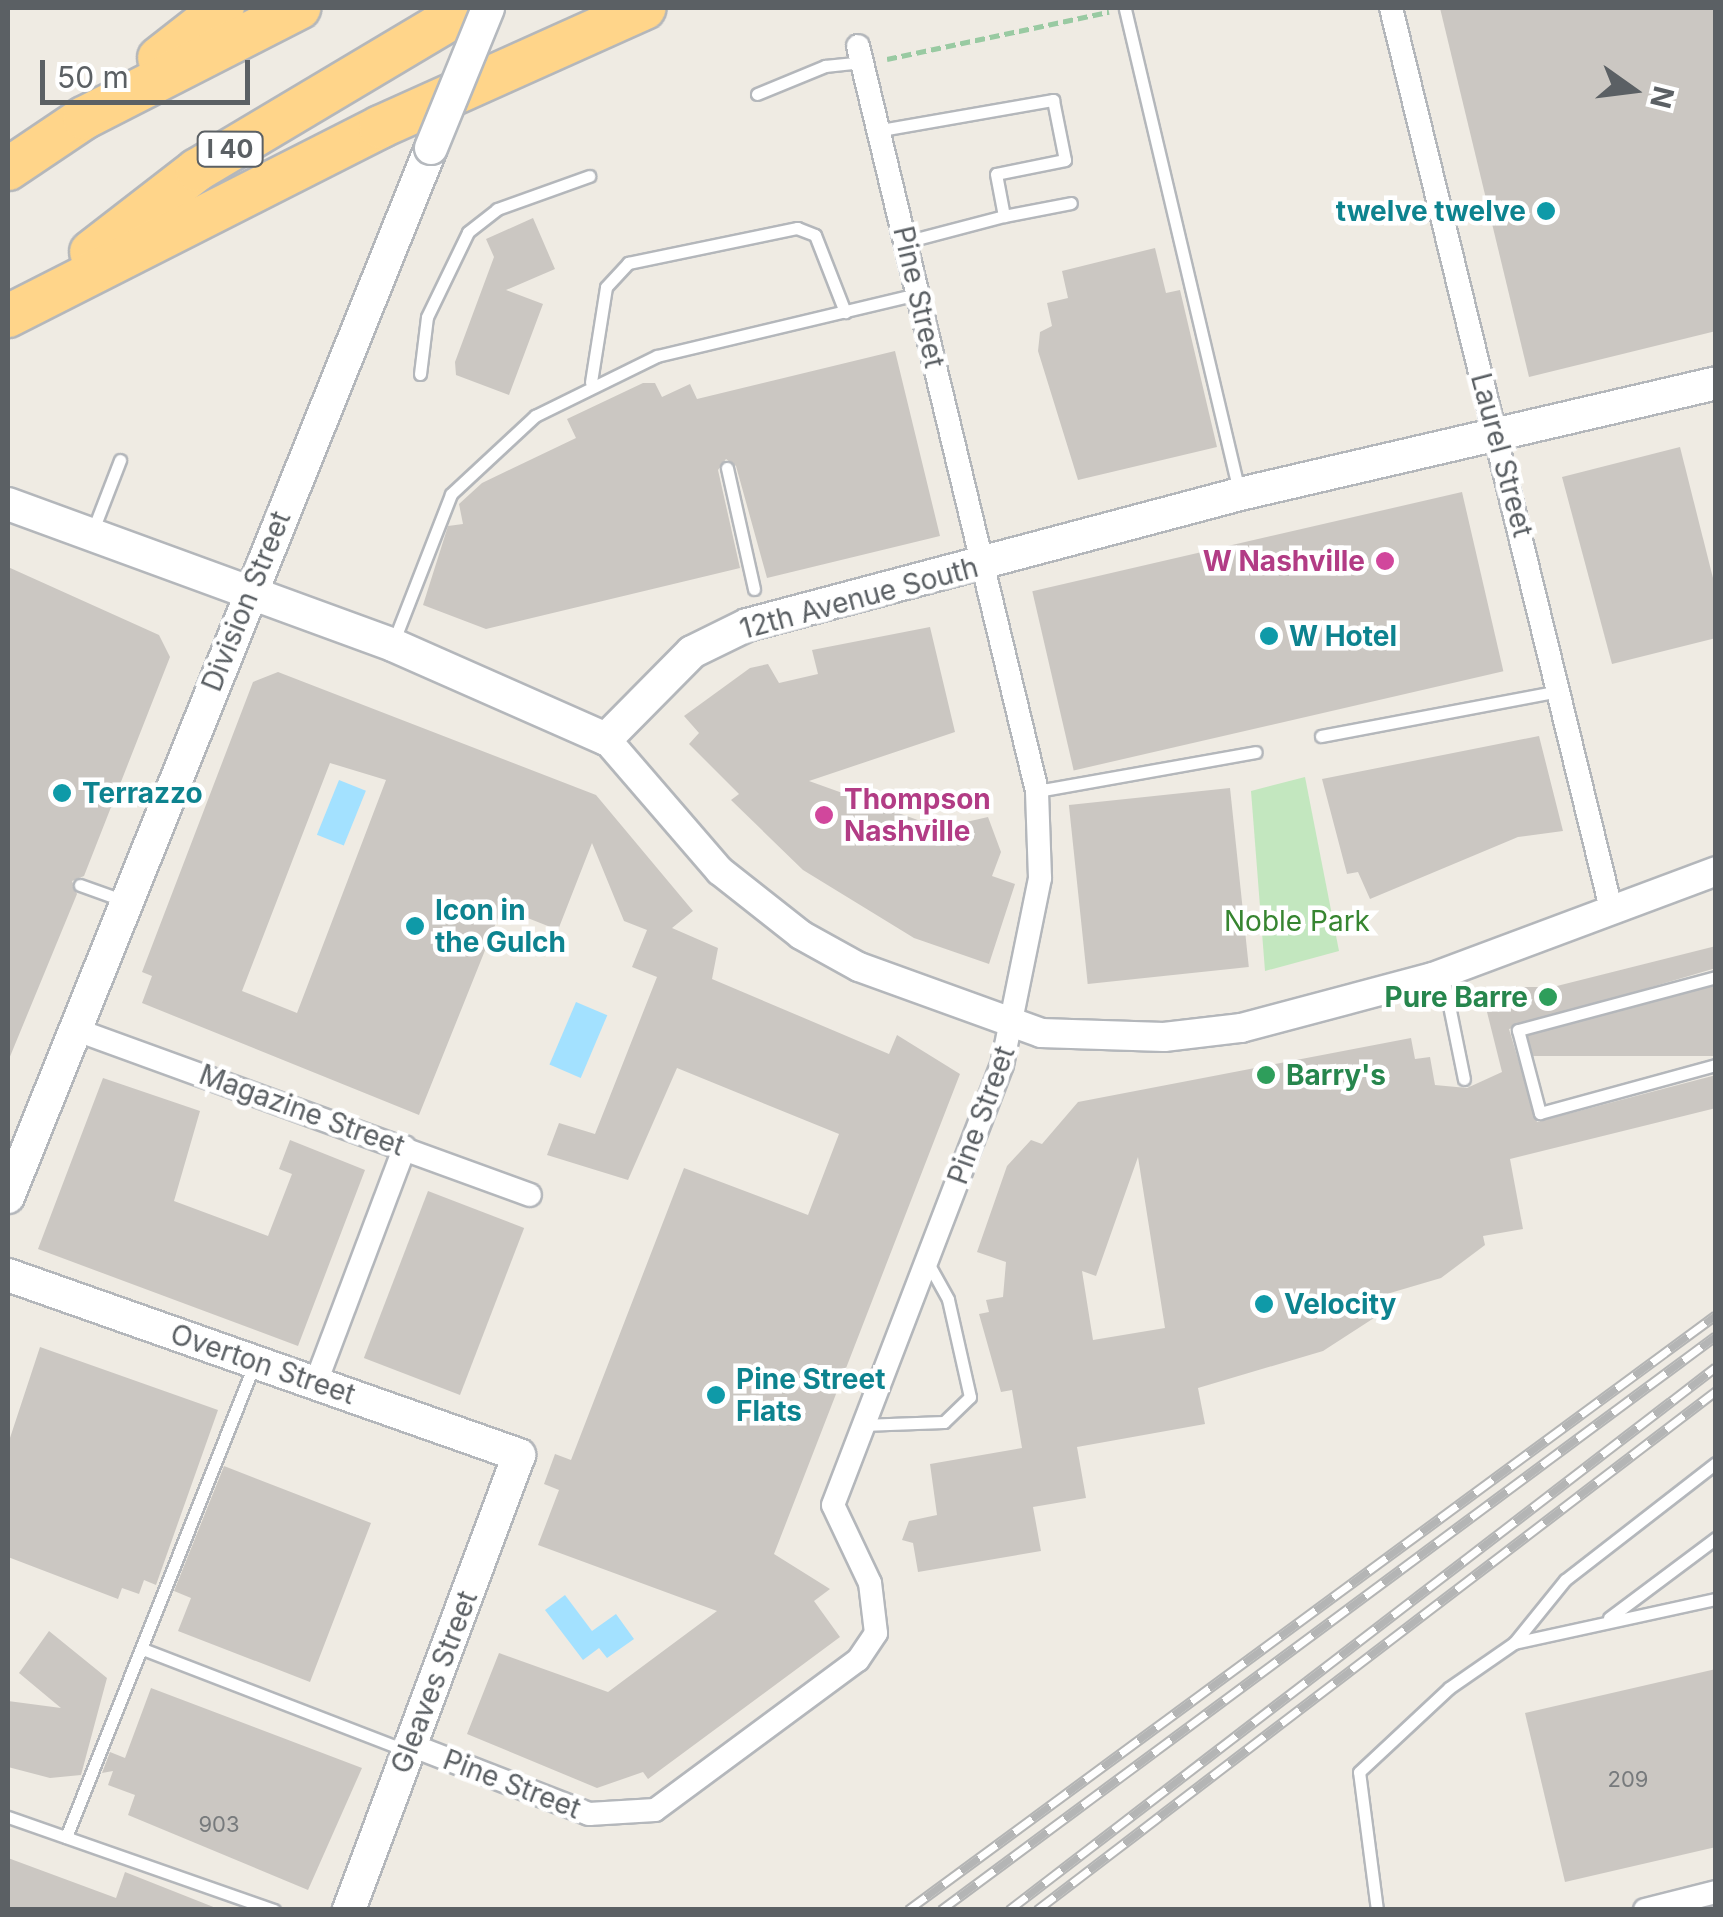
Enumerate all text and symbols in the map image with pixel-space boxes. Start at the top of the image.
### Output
scale bar [45,40,255,102]
north arrow [1583,40,1683,140]
text: 50 m [57,59,129,95]
text: N [1643,83,1681,112]
road number: I 40 [195,129,265,169]
place label: twelve twelve [1336,194,1526,228]
marker: twelve twelve [1535,200,1557,222]
street label: Pine Street [886,223,952,371]
street label: Laurel Street [1464,369,1540,541]
street label: Division Street [195,506,297,696]
place label: W Nashville [1203,544,1365,578]
street label: 12th Avenue South [736,550,982,646]
marker: W Nashville [1374,550,1396,572]
place label: W Hotel [1289,619,1397,653]
marker: W Hotel [1258,625,1280,647]
place label: Terrazzo [82,776,203,810]
marker: Terrazzo [51,782,73,804]
place label: Thompson Nashville [844,782,991,848]
marker: Thompson Nashville [813,804,835,826]
place label: Icon in the Gulch [435,893,566,959]
park label: Noble Park [1224,904,1370,938]
marker: Icon in the Gulch [404,915,426,937]
place label: Pure Barre [1385,980,1528,1014]
marker: Pure Barre [1537,986,1559,1008]
street label: Pine Street [941,1041,1021,1189]
street label: Magazine Street [195,1057,409,1163]
place label: Barry's [1286,1058,1386,1092]
marker: Barry's [1255,1064,1277,1086]
place label: Velocity [1284,1287,1396,1321]
marker: Velocity [1253,1293,1275,1315]
street label: Overton Street [166,1317,360,1411]
place label: Pine Street Flats [736,1362,885,1428]
marker: Pine Street Flats [705,1384,727,1406]
street label: Gleaves Street [384,1586,484,1778]
street label: Pine Street [439,1742,585,1826]
house number: 209 [1608,1767,1648,1793]
house number: 903 [198,1812,240,1838]

